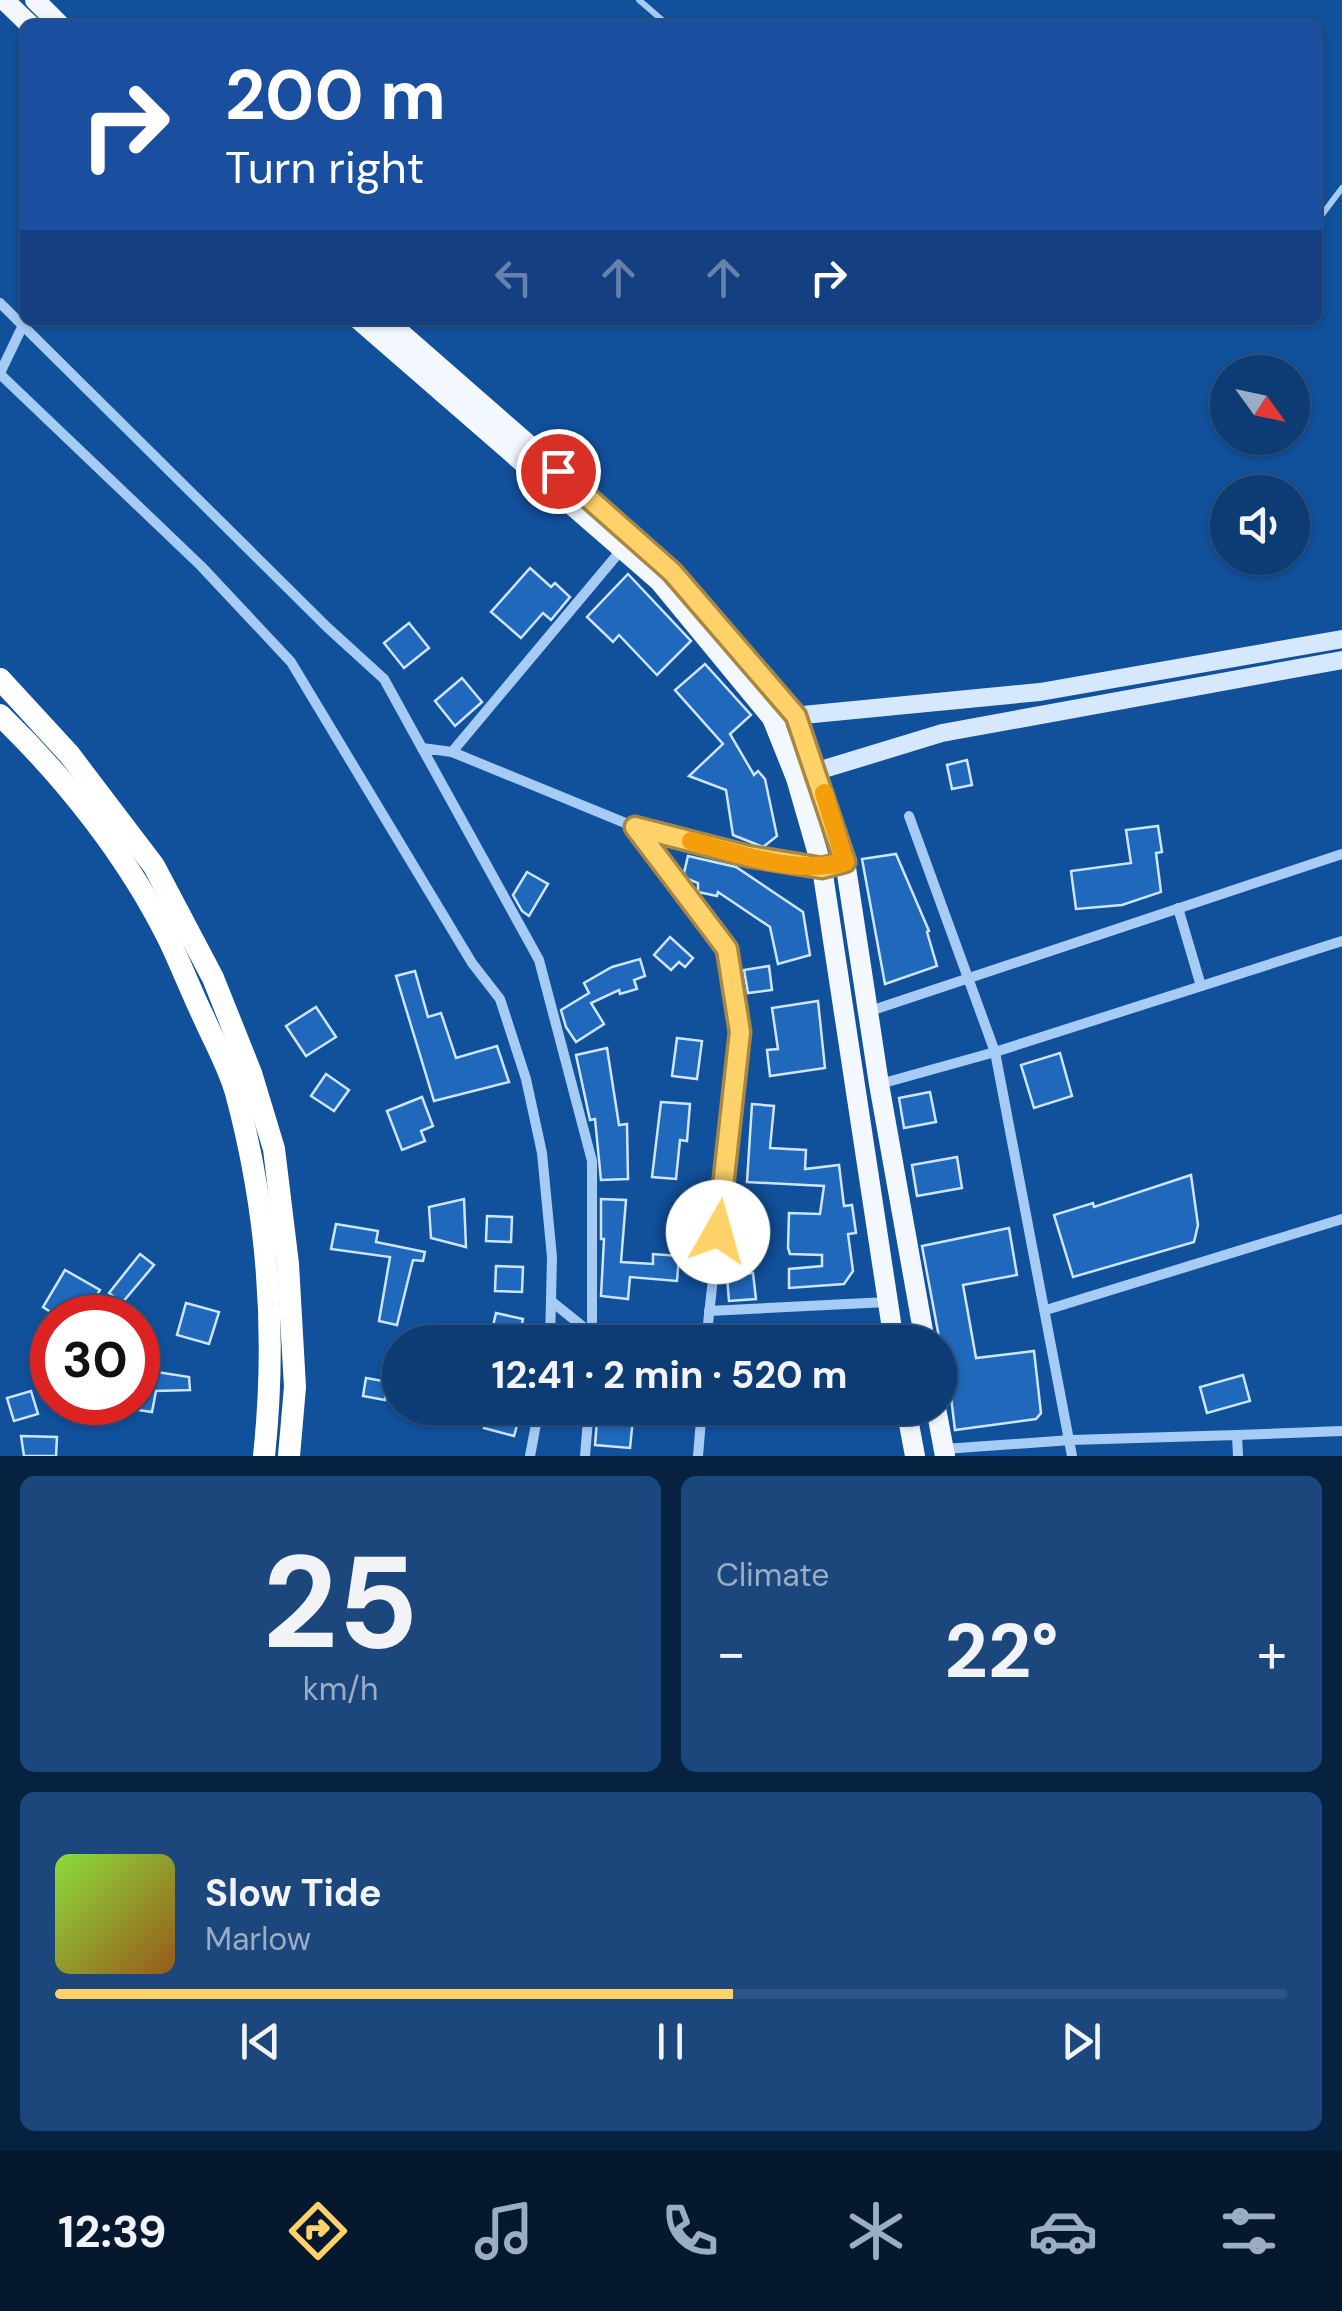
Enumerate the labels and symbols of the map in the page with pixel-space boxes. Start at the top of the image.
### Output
north arrow [1210,355,1310,455]
pin [516,429,601,514]
position arrow [666,1180,770,1284]
speed limit sign: 30 [30,1295,160,1425]

